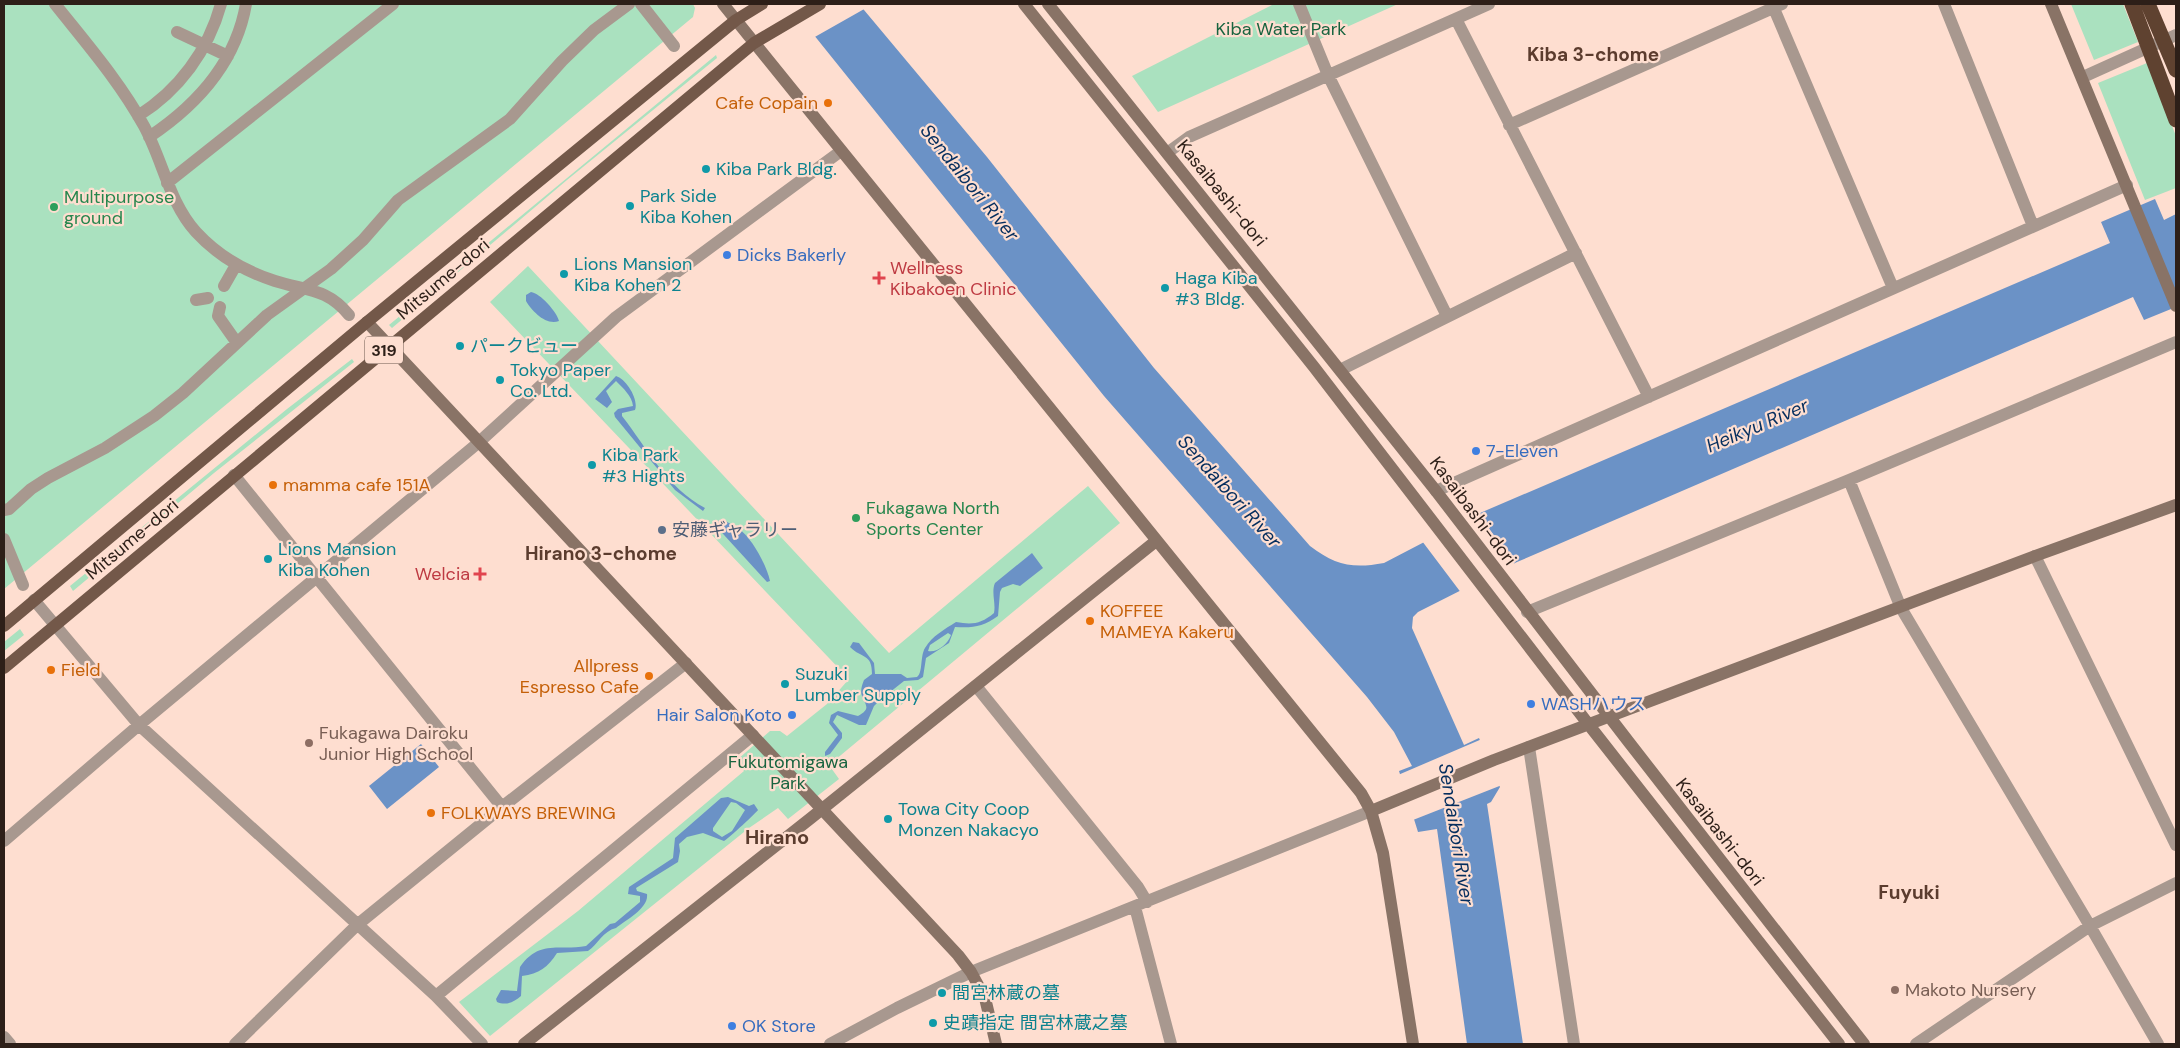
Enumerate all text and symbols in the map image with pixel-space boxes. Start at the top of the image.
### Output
park label: Kiba Water Park [1216,17,1346,41]
district label: Kiba 3-chome [1527,42,1659,67]
place label: Cafe Copain [715,91,818,115]
marker: Cafe Copain [822,97,834,109]
water label: Sendaibori River [915,119,1025,247]
street label: Kasaibashi-dori [1172,135,1272,251]
place label: Kiba Park Bldg. [716,157,837,181]
marker: Kiba Park Bldg. [700,163,712,175]
place label: Park Side Kiba Kohen [640,184,732,229]
place label: Multipurpose ground [64,185,174,230]
marker: Park Side Kiba Kohen [624,200,636,212]
marker: Multipurpose ground [48,201,60,213]
street label: Mitsume-dori [391,233,495,325]
place label: Dicks Bakerly [737,243,846,267]
marker: Dicks Bakerly [721,249,733,261]
place label: Lions Mansion Kiba Kohen 2 [574,252,692,297]
place label: Wellness Kibakoen Clinic [890,256,1017,301]
place label: Haga Kiba #3 Bldg. [1175,266,1258,311]
marker: Lions Mansion Kiba Kohen 2 [558,268,570,280]
marker: Wellness Kibakoen Clinic [872,271,886,285]
marker: Haga Kiba #3 Bldg. [1159,282,1171,294]
place label: パークビュー [470,334,578,358]
road number: 319 [365,336,403,364]
marker: パークビュー [454,340,466,352]
place label: Tokyo Paper Co. Ltd. [510,358,611,403]
marker: Tokyo Paper Co. Ltd. [494,374,506,386]
water label: Heikyu River [1702,392,1813,458]
water label: Sendaibori River [1172,430,1288,554]
place label: 7-Eleven [1486,439,1558,463]
place label: Kiba Park #3 Hights [602,443,685,488]
marker: 7-Eleven [1470,445,1482,457]
street label: Kasaibashi-dori [1424,452,1522,570]
marker: Kiba Park #3 Hights [586,459,598,471]
place label: mamma cafe 151A [283,473,431,497]
marker: mamma cafe 151A [267,479,279,491]
street label: Mitsume-dori [80,493,184,585]
place label: Fukagawa North Sports Center [866,496,1000,541]
marker: Fukagawa North Sports Center [850,512,862,524]
place label: 安藤ギャラリー [672,518,798,542]
marker: 安藤ギャラリー [656,524,668,536]
place label: Lions Mansion Kiba Kohen [278,537,396,582]
district label: Hirano 3-chome [525,541,677,566]
marker: Lions Mansion Kiba Kohen [262,553,274,565]
place label: Welcia [415,562,470,586]
marker: Welcia [474,568,486,580]
place label: KOFFEE MAMEYA Kakeru [1100,599,1234,644]
marker: KOFFEE MAMEYA Kakeru [1084,615,1096,627]
place label: Allpress Espresso Cafe [520,654,639,699]
place label: Field [61,658,100,682]
place label: Suzuki Lumber Supply [795,662,921,707]
marker: Field [45,664,57,676]
marker: Allpress Espresso Cafe [643,670,655,682]
marker: Suzuki Lumber Supply [779,678,791,690]
place label: WASHハウス [1541,692,1646,716]
marker: WASHハウス [1525,698,1537,710]
place label: Hair Salon Koto [656,703,782,727]
marker: Hair Salon Koto [786,709,798,721]
place label: Fukagawa Dairoku Junior High School [319,721,473,766]
marker: Fukagawa Dairoku Junior High School [303,737,315,749]
park label: Fukutomigawa Park [728,750,848,795]
water label: Sendaibori River [1433,761,1480,908]
street label: Kasaibashi-dori [1670,773,1770,891]
place label: Towa City Coop Monzen Nakacyo [898,797,1039,842]
place label: FOLKWAYS BREWING [441,801,616,825]
marker: FOLKWAYS BREWING [425,807,437,819]
marker: Towa City Coop Monzen Nakacyo [882,813,894,825]
district label: Hirano [745,824,809,850]
district label: Fuyuki [1878,880,1940,905]
place label: Makoto Nursery [1905,978,2036,1002]
place label: 間宮林蔵の墓 [952,981,1060,1005]
marker: Makoto Nursery [1889,984,1901,996]
marker: 間宮林蔵の墓 [936,987,948,999]
place label: 史蹟指定 間宮林蔵之墓 [943,1011,1128,1035]
place label: OK Store [742,1014,816,1038]
marker: 史蹟指定 間宮林蔵之墓 [927,1017,939,1029]
marker: OK Store [726,1020,738,1032]

